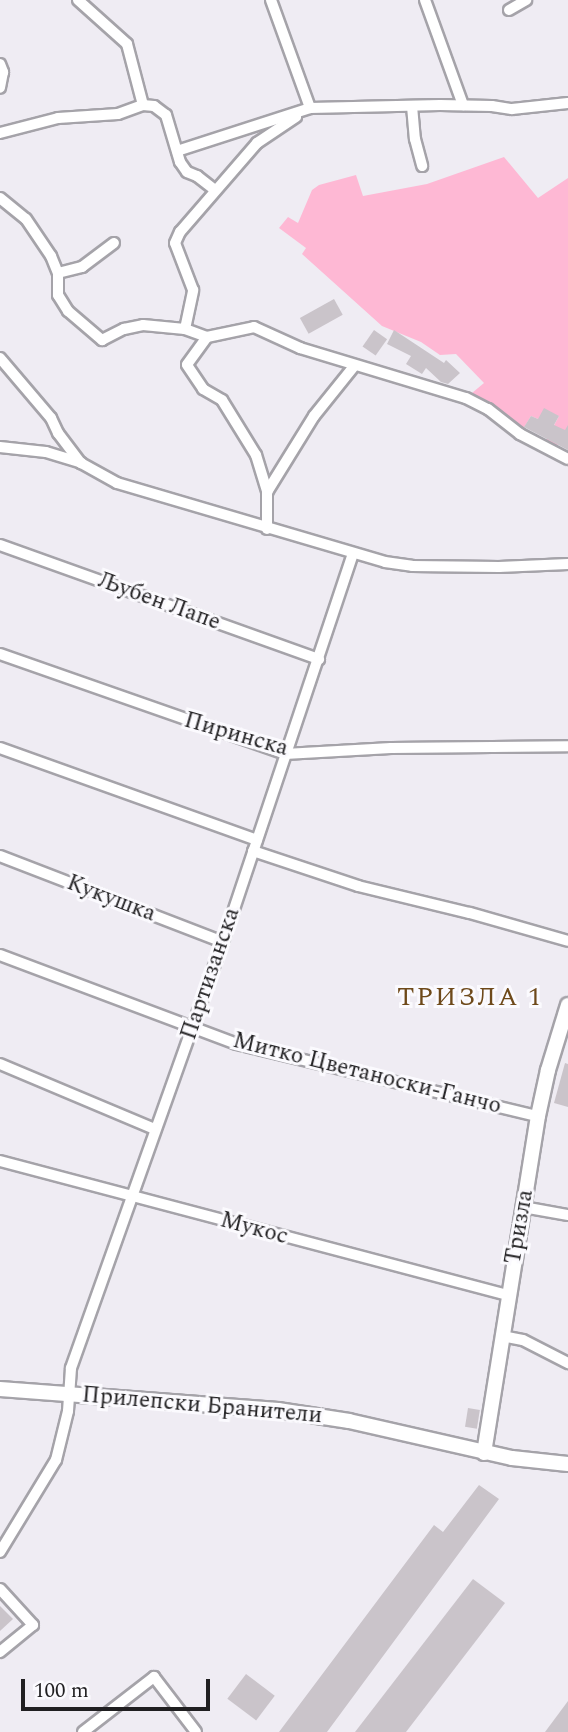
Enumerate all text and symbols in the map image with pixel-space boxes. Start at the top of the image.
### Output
street label: Љубен Лапе [94,567,224,637]
street label: Пиринска [181,707,291,763]
street label: Кукушка [63,869,159,929]
street label: Партизанска [176,904,246,1044]
district label: ТРИЗЛА 1 [398,982,542,1014]
street label: Митко Цветаноски-Ганчо [230,1027,504,1121]
street label: Тризла [500,1188,540,1266]
street label: Мукос [217,1207,291,1251]
street label: Прилепски Бранители [81,1382,323,1430]
scale bar [24,1666,214,1710]
text: 100 m [34,1675,89,1707]

